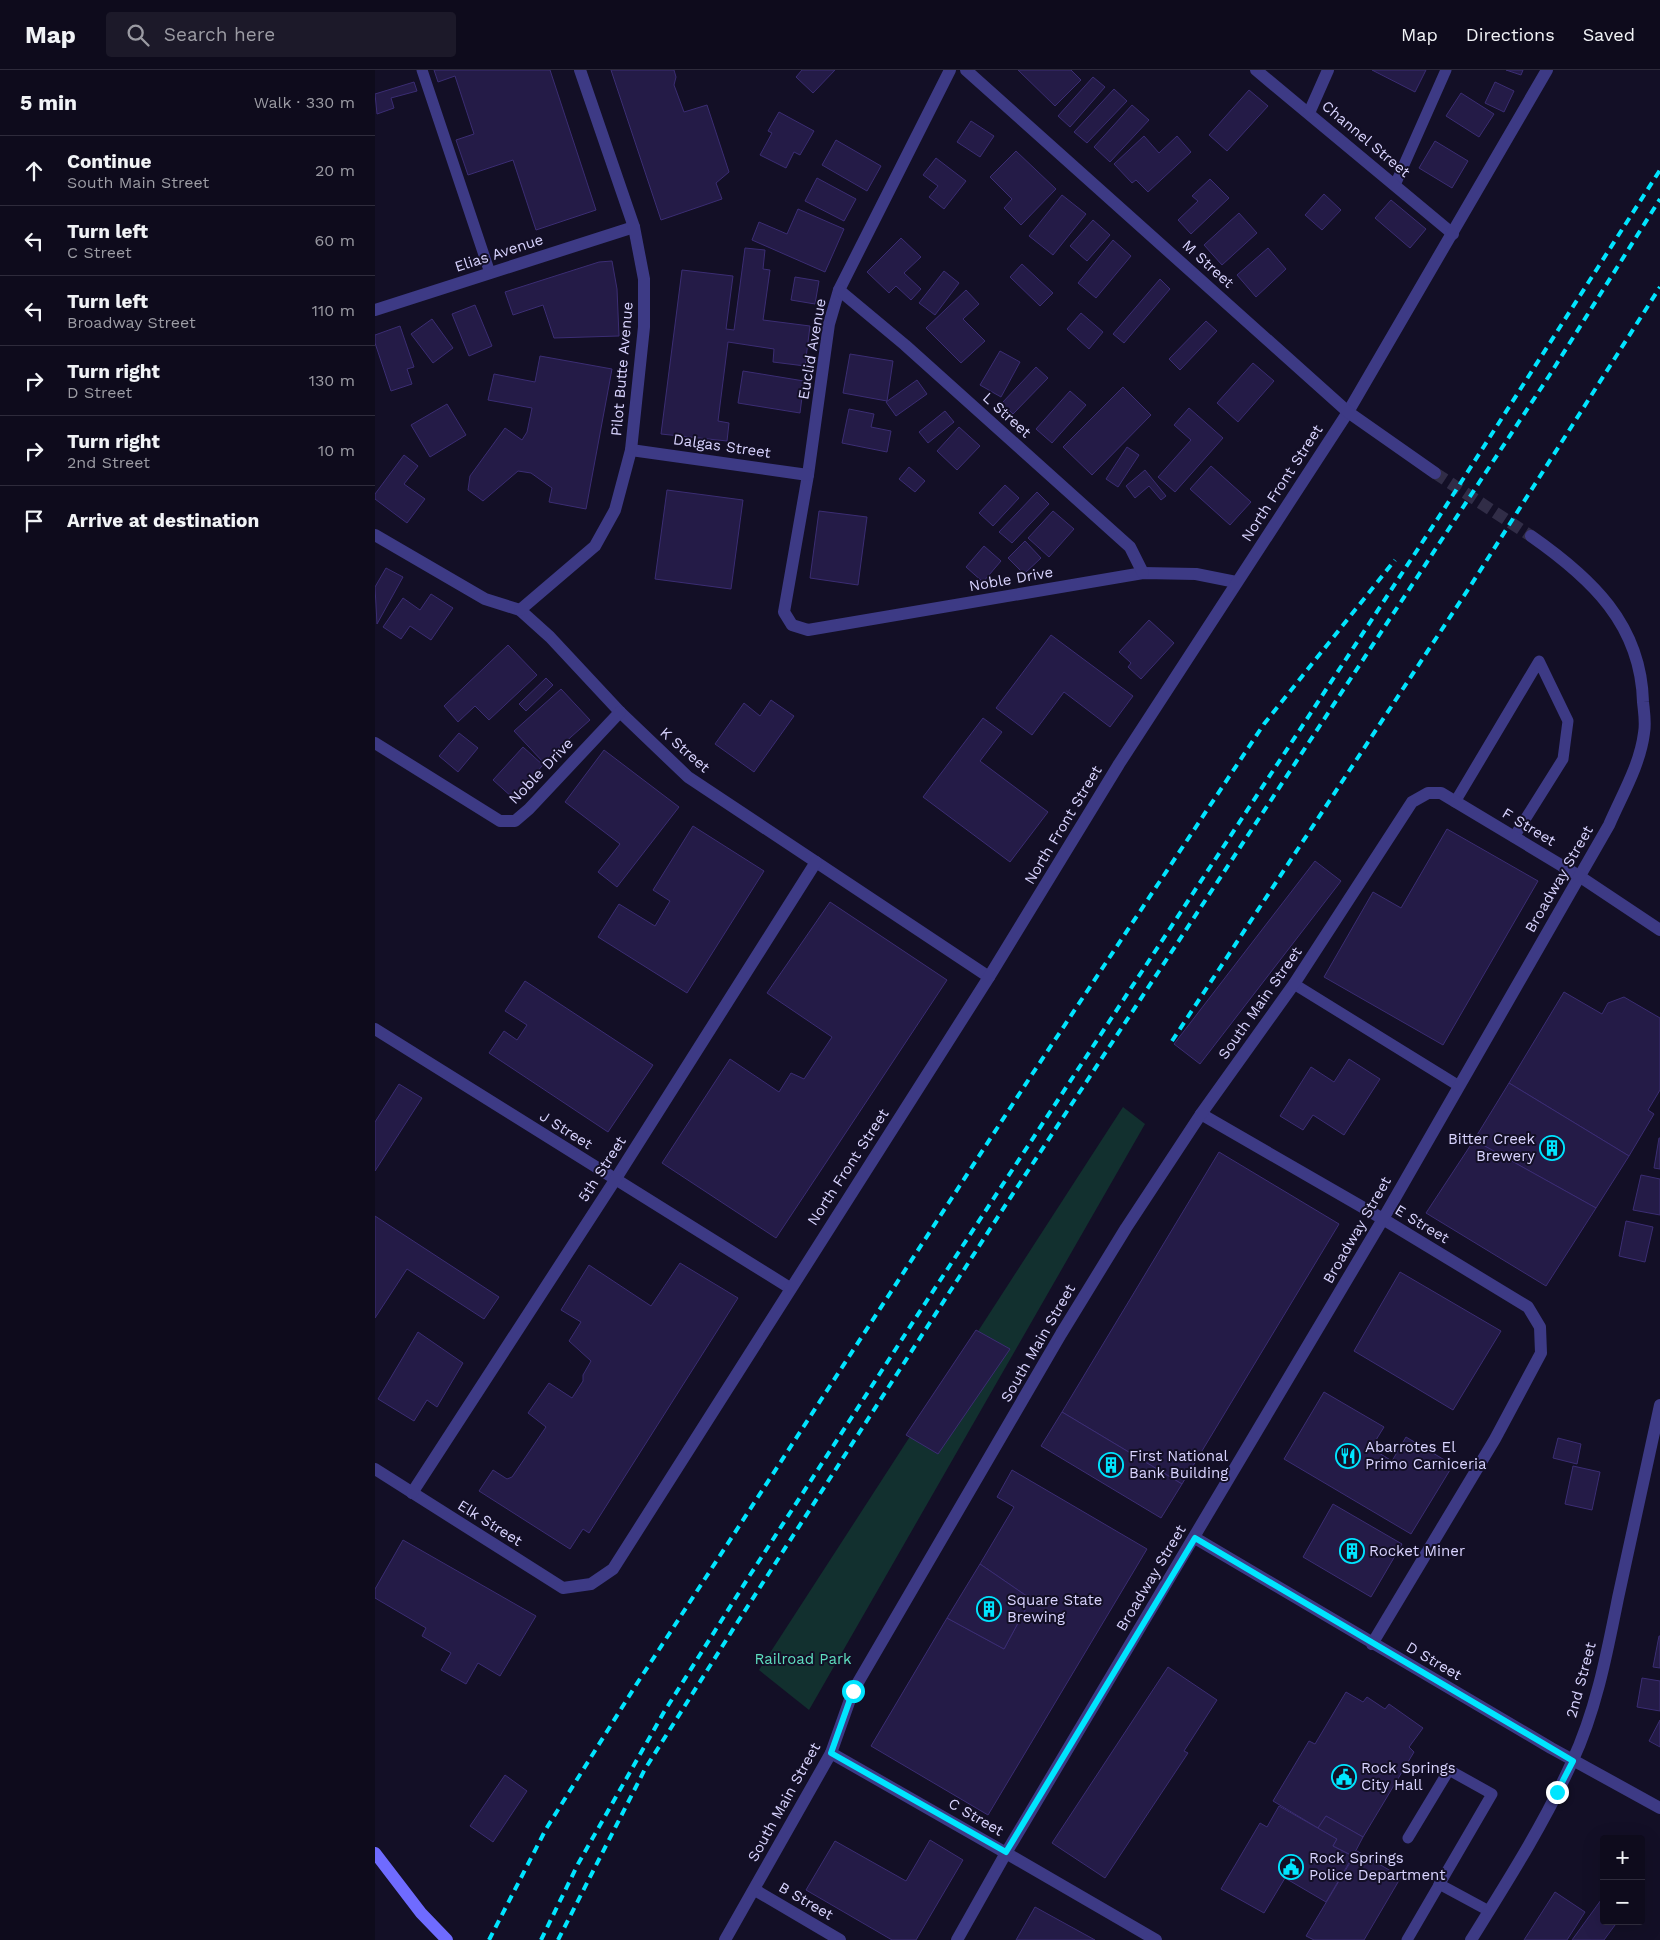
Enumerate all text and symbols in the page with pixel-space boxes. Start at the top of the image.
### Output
search box [106,12,456,57]
text: Map [25,21,76,49]
icon: search [124,21,152,49]
text: Search here [164,23,275,46]
text: Map [1401,24,1438,45]
text: Directions [1466,24,1555,45]
text: Saved [1583,24,1635,45]
text: 5 min [20,90,77,115]
text: Walk · 330 m [254,93,355,112]
street label: Channel Street [1318,97,1414,182]
text: Continue [67,150,151,173]
icon: ahead [20,157,48,185]
text: 20 m [315,161,355,180]
text: South Main Street [67,173,209,192]
text: Turn left [67,220,148,243]
icon: left [20,227,48,255]
street label: Elias Avenue [452,230,546,276]
text: 60 m [315,231,355,250]
street label: M Street [1179,236,1238,292]
text: C Street [67,243,132,262]
text: Turn left [67,290,148,313]
icon: left [20,297,48,325]
street label: Euclid Avenue [794,297,830,401]
text: 110 m [312,301,355,320]
street label: Pilot Butte Avenue [607,301,637,437]
text: Broadway Street [67,313,196,332]
text: Turn right [67,360,160,383]
icon: right [20,367,48,395]
text: 130 m [309,371,355,390]
text: D Street [67,383,132,402]
street label: L Street [979,389,1035,442]
street label: North Front Street [1238,421,1327,545]
text: Turn right [67,430,160,453]
street label: Dalgas Street [672,430,773,462]
icon: right [20,437,48,465]
text: 10 m [318,441,355,460]
text: 2nd Street [67,453,150,472]
icon: arrive [20,507,48,535]
text: Arrive at destination [67,509,259,532]
street label: Noble Drive [968,563,1054,595]
street label: K Street [656,724,714,777]
street label: Noble Drive [505,734,577,808]
street label: North Front Street [1020,762,1106,888]
street label: F Street [1499,804,1560,850]
street label: Broadway Street [1521,822,1597,936]
street label: South Main Street [1214,943,1306,1063]
street label: North Front Street [804,1105,893,1229]
street label: J Street [536,1107,596,1154]
place label: Bitter Creek Brewery [1448,1130,1535,1165]
street label: 5th Street [574,1132,630,1205]
building icon: Bitter Creek Brewery [1539,1135,1565,1161]
street label: Broadway Street [1319,1173,1395,1287]
street label: E Street [1392,1201,1453,1247]
street label: South Main Street [997,1280,1079,1405]
place label: Abarrotes El Primo Carniceria [1365,1438,1487,1473]
restaurant icon: Abarrotes El Primo Carniceria [1335,1443,1361,1469]
place label: First National Bank Building [1129,1447,1228,1482]
building icon: First National Bank Building [1098,1452,1124,1478]
street label: Elk Street [454,1496,526,1550]
street label: Broadway Street [1112,1521,1190,1634]
building icon: Rocket Miner [1339,1538,1365,1564]
place label: Rocket Miner [1369,1542,1465,1560]
place label: Square State Brewing [1007,1591,1102,1626]
building icon: Square State Brewing [976,1596,1002,1622]
street label: D Street [1403,1638,1466,1684]
street label: 2nd Street [1562,1639,1600,1720]
park label: Railroad Park [754,1650,852,1668]
route start [842,1680,865,1703]
street label: South Main Street [744,1739,825,1865]
place label: Rock Springs City Hall [1361,1759,1456,1794]
public building icon: Rock Springs City Hall [1331,1764,1357,1790]
route end [1546,1781,1569,1804]
street label: C Street [945,1794,1007,1840]
map controls [1600,1835,1645,1925]
button: + [1600,1835,1645,1880]
place label: Rock Springs Police Department [1309,1849,1446,1884]
public building icon: Rock Springs Police Department [1278,1854,1304,1880]
street label: B Street [775,1878,837,1924]
button: − [1600,1880,1645,1925]

